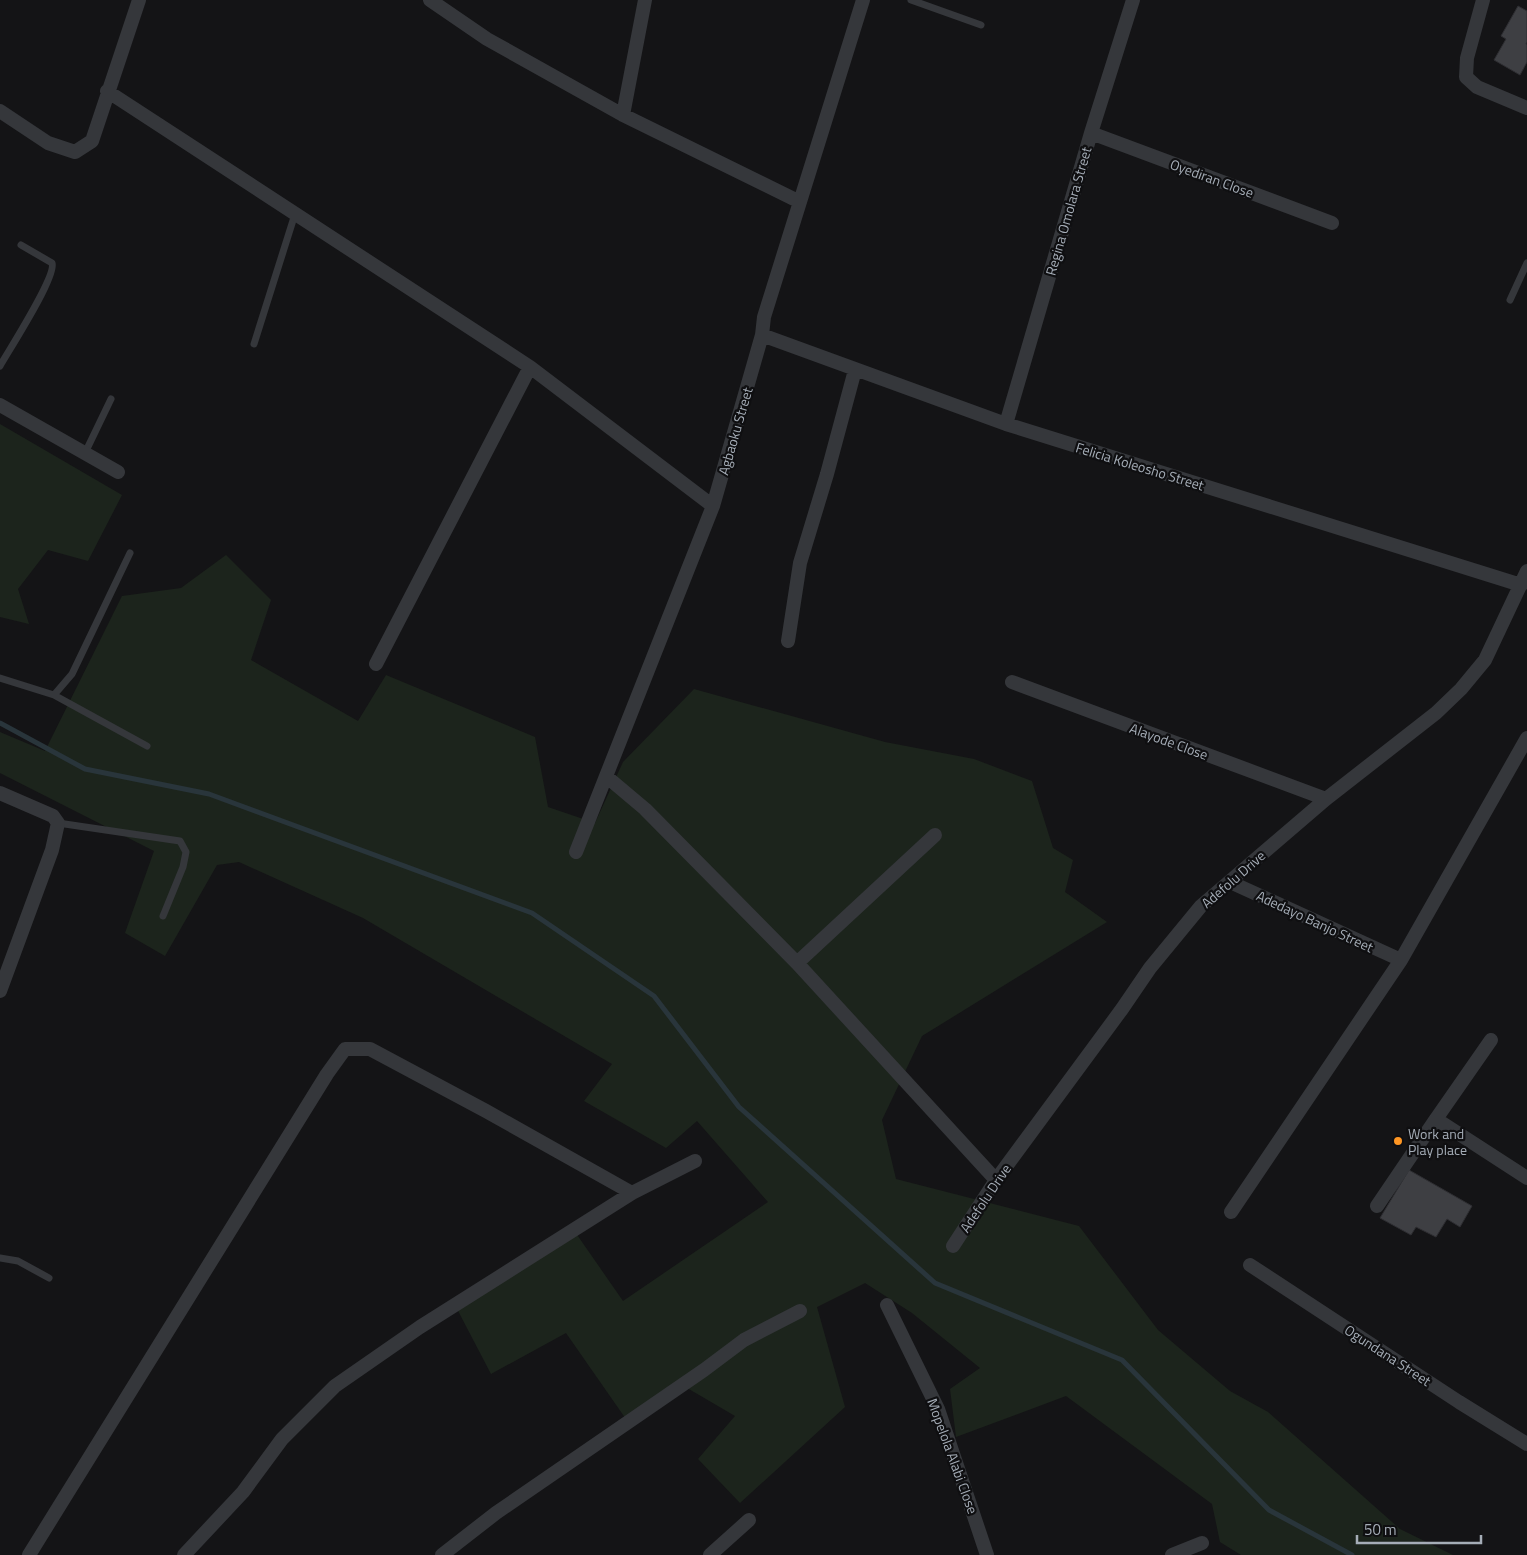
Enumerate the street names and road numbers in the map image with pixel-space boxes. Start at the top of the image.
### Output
street label: Regina Omolara Street [1040,144,1096,278]
street label: Oyediran Close [1167,153,1257,203]
street label: Agbaoku Street [712,385,758,477]
street label: Felicia Koleosho Street [1073,436,1207,496]
street label: Alayode Close [1127,717,1211,765]
street label: Adefolu Drive [1196,845,1270,913]
street label: Adedayo Banjo Street [1253,885,1377,957]
street label: Adefolu Drive [954,1159,1016,1237]
street label: Ogundana Street [1341,1319,1436,1391]
street label: Mopelola Alabi Close [922,1395,984,1517]

